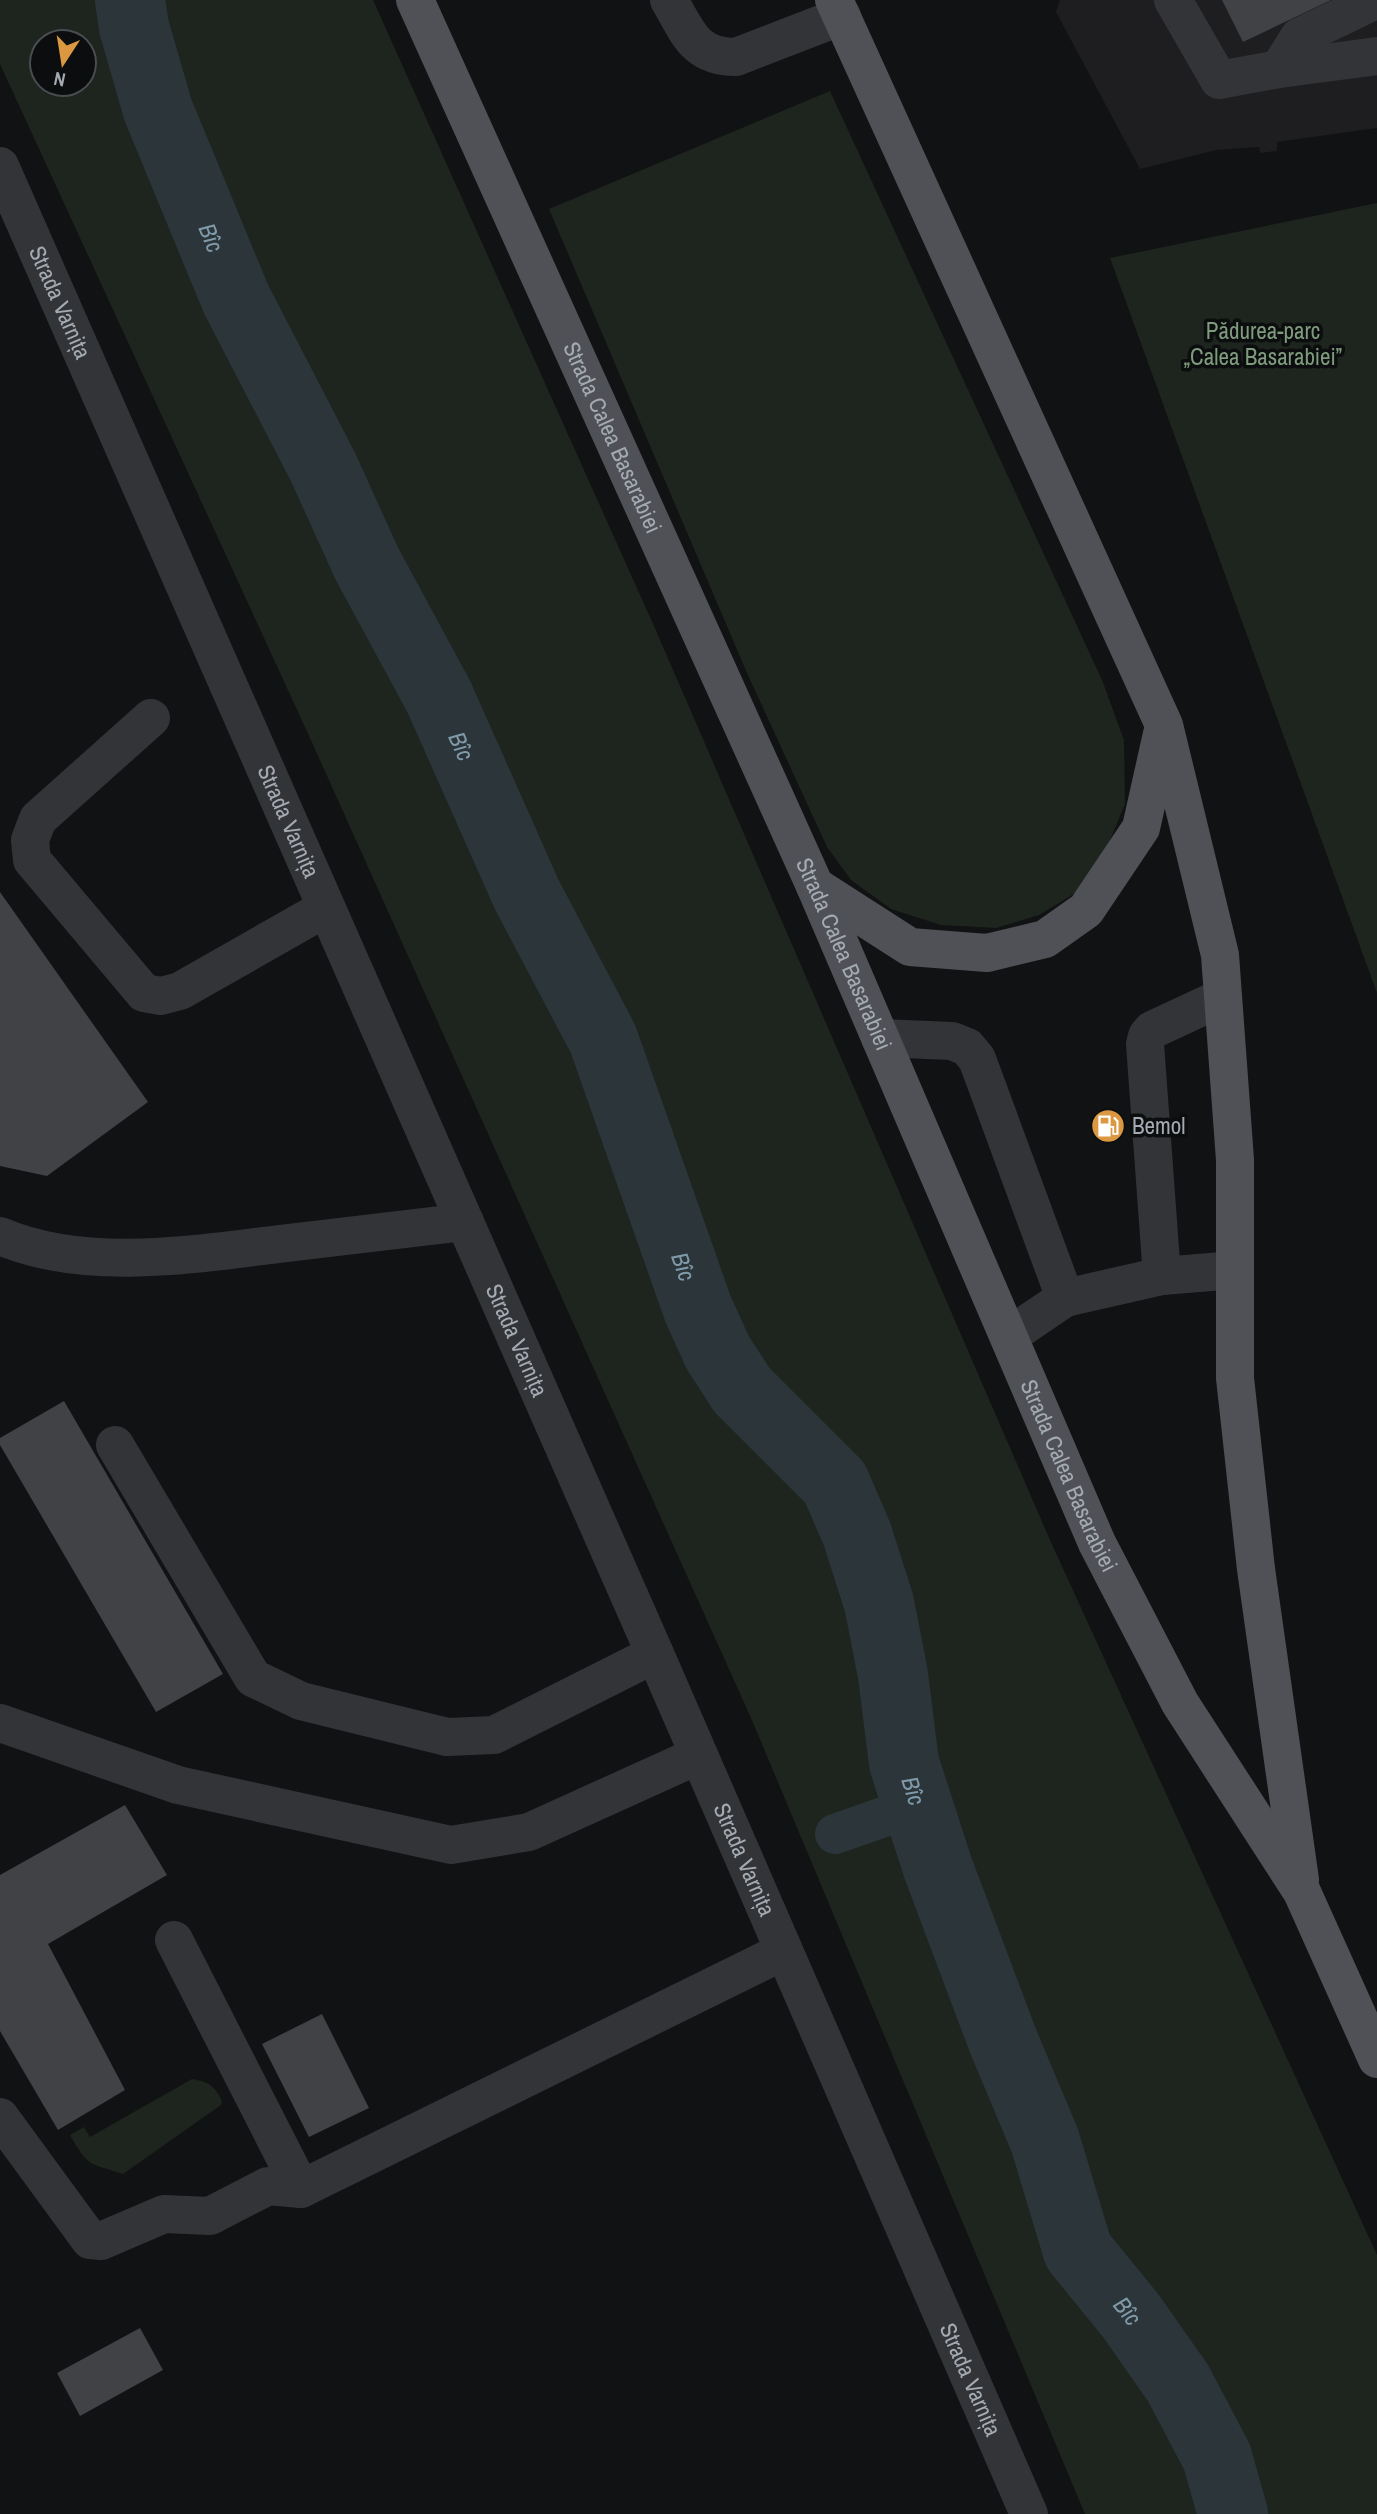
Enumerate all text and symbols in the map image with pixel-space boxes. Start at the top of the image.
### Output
north arrow [28,28,98,98]
text: N [51,66,68,94]
water label: Bîc [191,218,232,257]
street label: Strada Varnița [22,241,99,364]
park label: Pădurea-parc „Calea Basarabiei” [1184,315,1342,372]
street label: Strada Calea Basarabiei [556,337,670,538]
water label: Bîc [441,726,482,765]
street label: Strada Varnița [250,760,328,883]
street label: Strada Calea Basarabiei [789,853,900,1055]
fuel station icon: Bemol [1089,1107,1127,1145]
place label: Bemol [1132,1110,1185,1141]
water label: Bîc [664,1248,704,1285]
street label: Strada Varnița [479,1279,556,1402]
street label: Strada Calea Basarabiei [1014,1375,1125,1577]
water label: Bîc [894,1772,934,1809]
street label: Strada Varnița [707,1798,783,1921]
water label: Bîc [1107,2289,1150,2331]
street label: Strada Varnița [933,2318,1009,2441]

